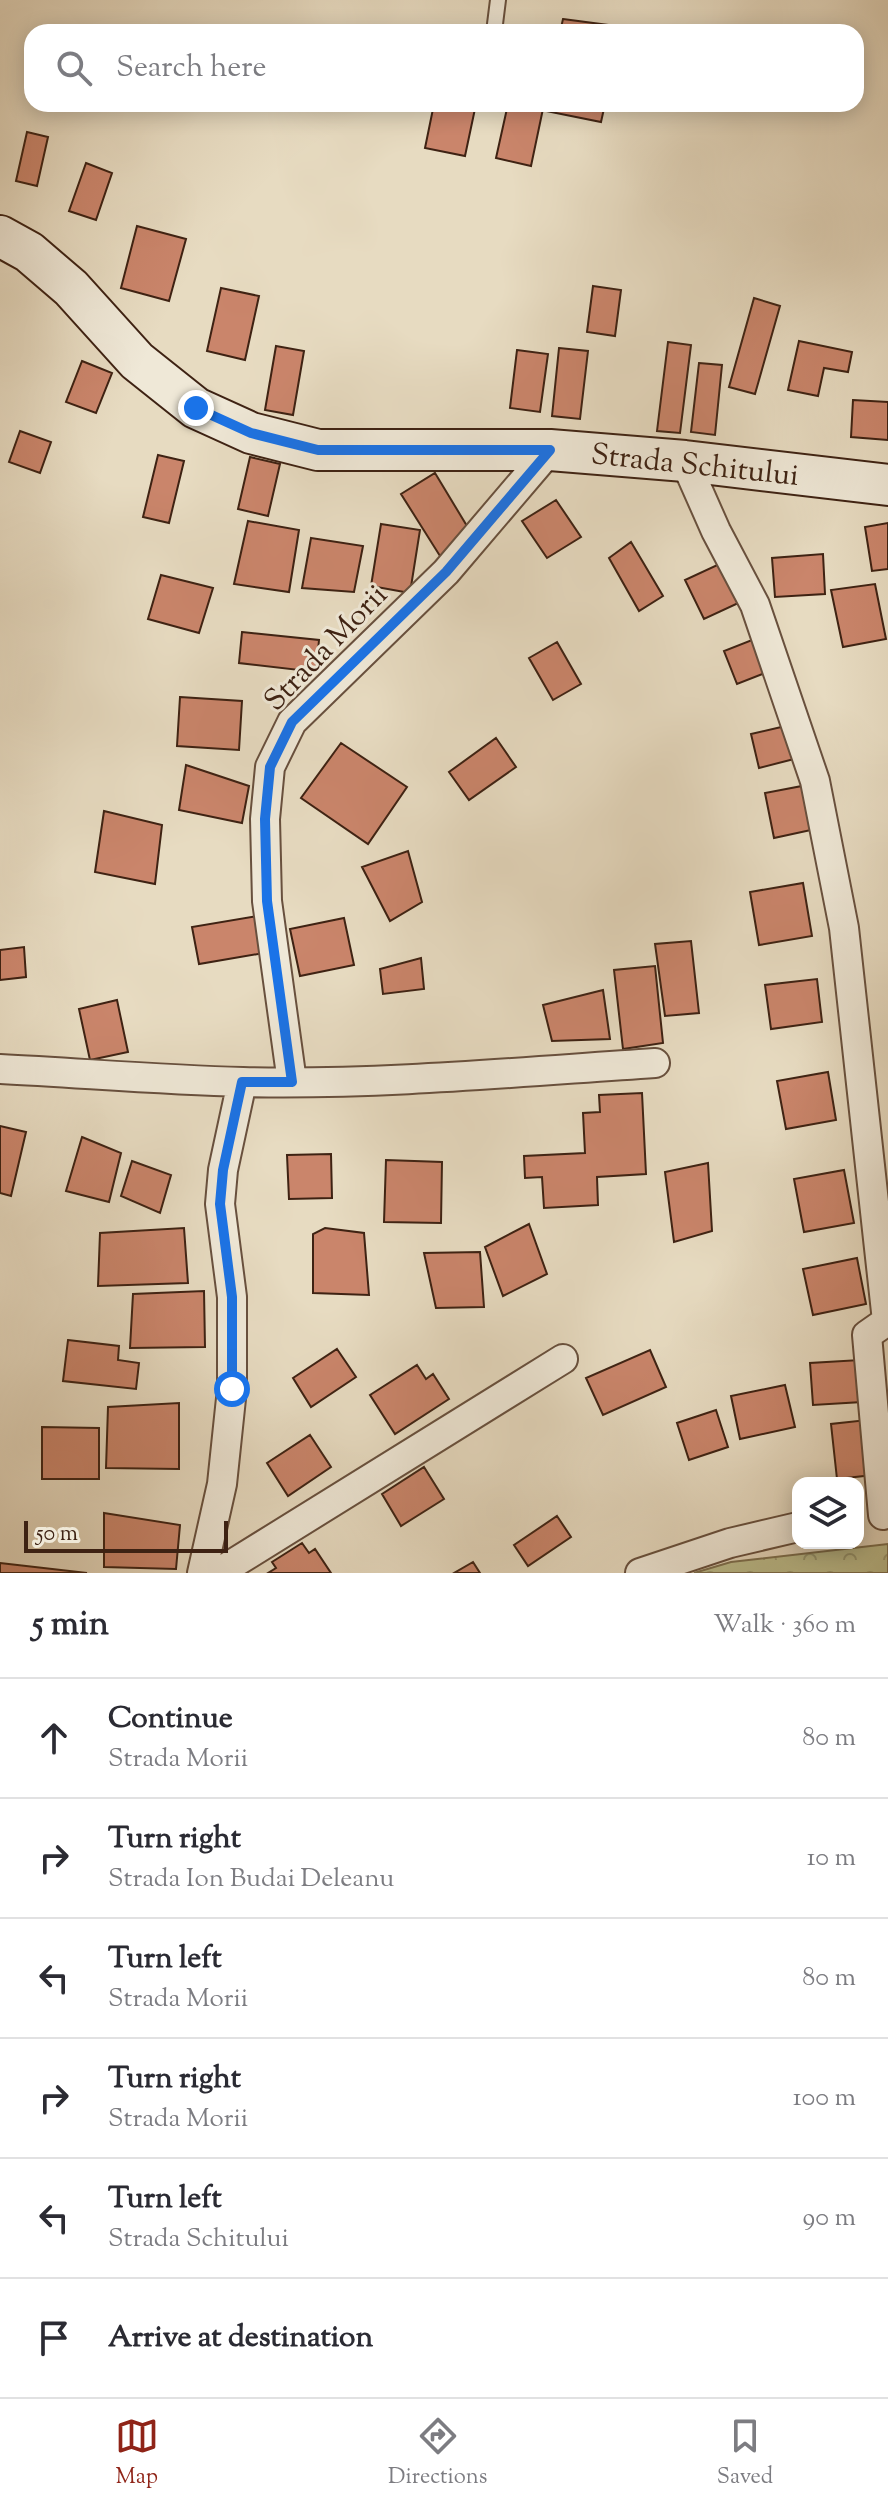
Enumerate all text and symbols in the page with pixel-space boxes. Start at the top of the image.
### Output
search box [24,24,864,112]
icon: search [52,46,96,90]
text: Search here [116,47,266,90]
route end [178,390,214,426]
street label: Strada Schitului [589,434,801,499]
street label: Strada Morii [255,576,398,722]
route start [214,1371,250,1407]
map controls [792,1477,864,1549]
button: layers [792,1477,864,1549]
scale bar [24,1517,228,1553]
text: 50 m [36,1519,78,1551]
text: 5 min [32,1601,109,1650]
text: Walk · 360 m [713,1607,856,1644]
text: Continue [108,1698,233,1741]
icon: ahead [32,1716,76,1760]
text: 80 m [802,1720,856,1757]
text: Strada Morii [108,1741,248,1778]
text: Turn right [108,1818,241,1861]
icon: right [32,1836,76,1880]
text: 10 m [807,1840,856,1877]
text: Strada Ion Budai Deleanu [108,1861,394,1898]
text: Turn left [108,1938,222,1981]
icon: left [32,1956,76,2000]
text: 80 m [802,1960,856,1997]
text: Strada Morii [108,1981,248,2018]
text: Turn right [108,2058,241,2101]
icon: right [32,2076,76,2120]
text: 100 m [793,2080,856,2117]
text: Strada Morii [108,2101,248,2138]
text: Turn left [108,2178,222,2221]
icon: left [32,2196,76,2240]
text: 90 m [803,2200,856,2237]
text: Strada Schitului [108,2221,289,2258]
icon: arrive [32,2316,76,2360]
text: Arrive at destination [108,2317,373,2360]
tab: Map [115,2414,159,2494]
tab: Directions [388,2414,487,2494]
tab: Saved [717,2414,773,2494]

